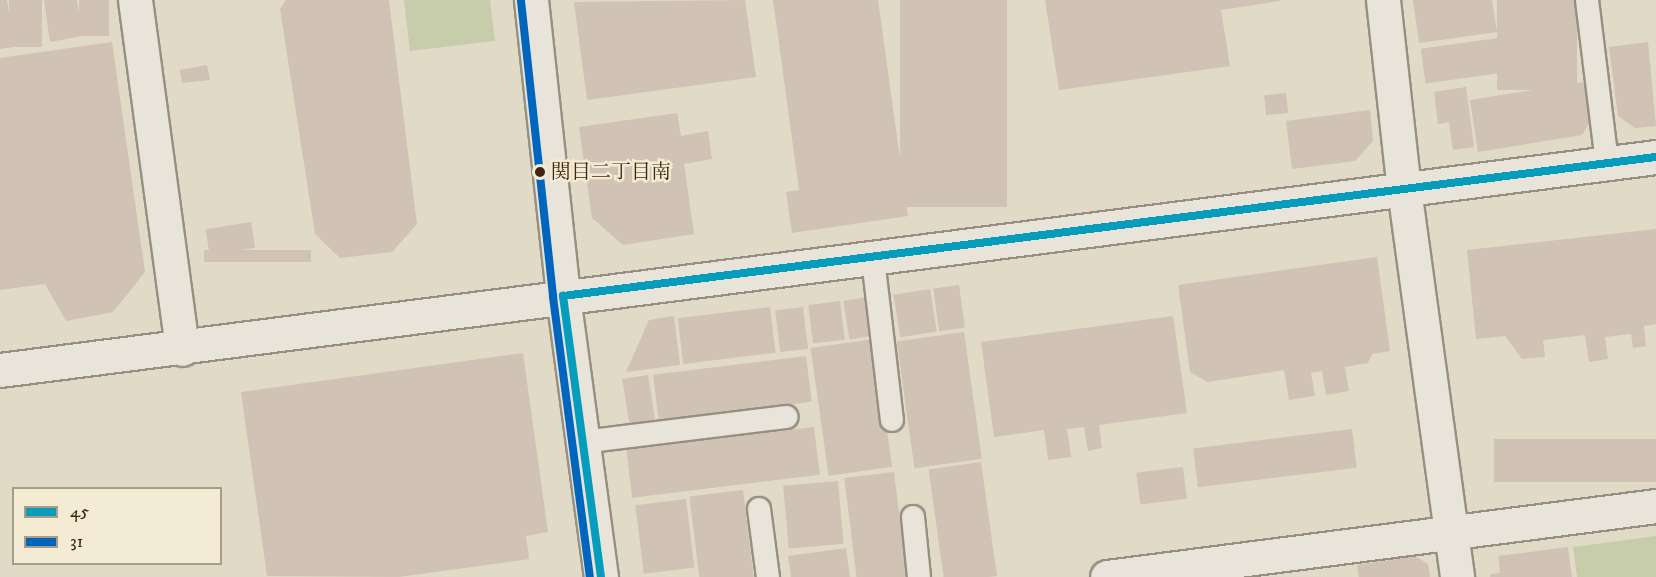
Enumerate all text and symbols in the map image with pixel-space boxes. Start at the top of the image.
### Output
place label: 関目二丁目南 [551,160,671,184]
marker: 関目二丁目南 [534,166,546,178]
legend [12,487,222,565]
text: 45 [70,501,89,523]
text: 31 [70,531,83,553]

